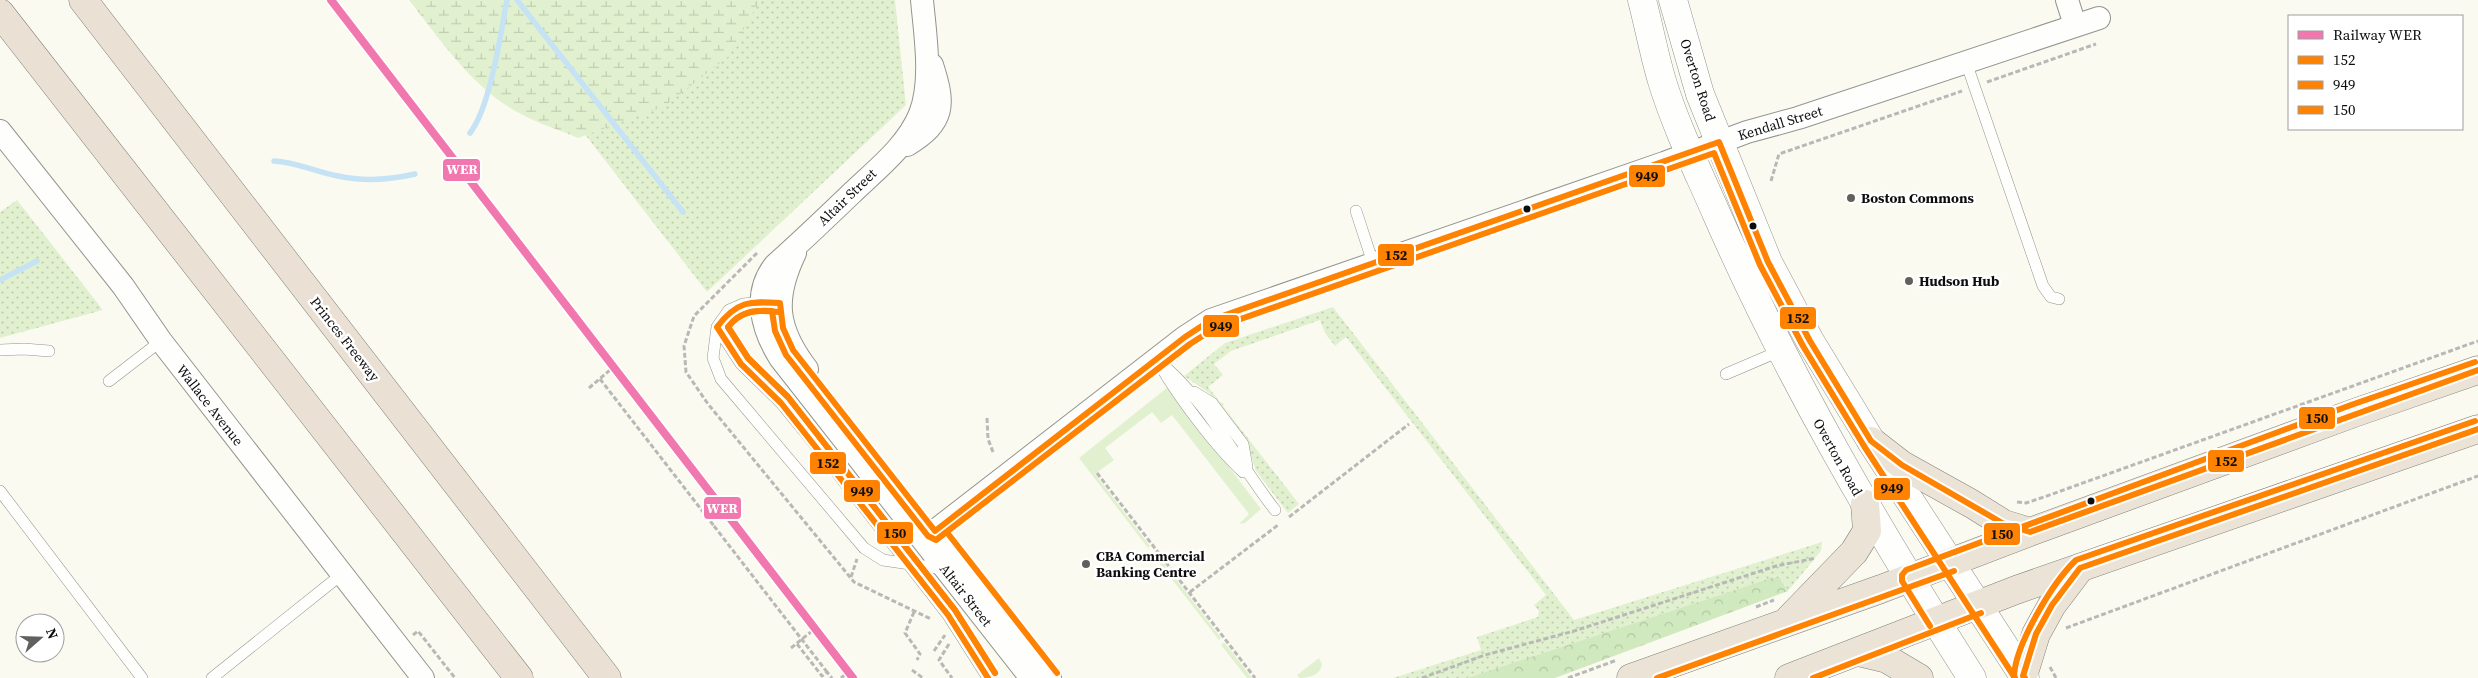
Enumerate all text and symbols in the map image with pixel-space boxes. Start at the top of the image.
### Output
legend [2288,15,2463,130]
text: Railway WER [2333,24,2422,45]
street label: Overton Road [1675,36,1721,124]
text: 152 [2333,49,2356,70]
text: 949 [2333,74,2356,95]
text: 150 [2333,99,2356,120]
street label: Kendall Street [1735,101,1825,145]
line badge: WER [442,158,481,182]
text: WER [446,159,478,179]
street label: Altair Street [813,164,881,230]
line badge: 949 [1628,164,1666,188]
text: 949 [1636,166,1659,186]
place label: Boston Commons [1861,188,1975,208]
marker: Boston Commons [1845,192,1857,204]
unlabelled marker [1522,204,1532,214]
unlabelled marker [1748,221,1758,231]
line badge: 152 [1377,243,1415,267]
text: 152 [1385,245,1408,265]
place label: Hudson Hub [1919,271,2000,291]
marker: Hudson Hub [1903,275,1915,287]
street label: Princes Freeway [306,293,385,386]
line badge: 152 [1779,306,1817,330]
text: 152 [1787,308,1810,328]
line badge: 949 [1202,314,1240,338]
text: 949 [1210,316,1233,336]
street label: Wallace Avenue [172,360,248,450]
line badge: 150 [2298,406,2336,430]
text: 150 [2306,408,2329,428]
street label: Overton Road [1808,415,1868,499]
line badge: 152 [2207,449,2245,473]
line badge: 152 [809,451,847,475]
text: 152 [2215,451,2238,471]
text: 152 [817,453,840,473]
line badge: 949 [1873,477,1911,501]
text: 949 [1881,478,1904,498]
line badge: 949 [843,479,881,503]
text: 949 [851,481,874,501]
line badge: WER [703,496,742,520]
unlabelled marker [2086,496,2096,506]
text: WER [706,498,738,518]
line badge: 150 [876,521,914,545]
line badge: 150 [1983,522,2021,546]
text: 150 [884,523,907,543]
text: 150 [1991,524,2014,544]
place label: CBA Commercial Banking Centre [1096,546,1205,582]
marker: CBA Commercial Banking Centre [1080,558,1092,570]
street label: Altair Street [935,559,997,631]
north arrow [15,613,65,663]
text: N [41,625,63,642]

